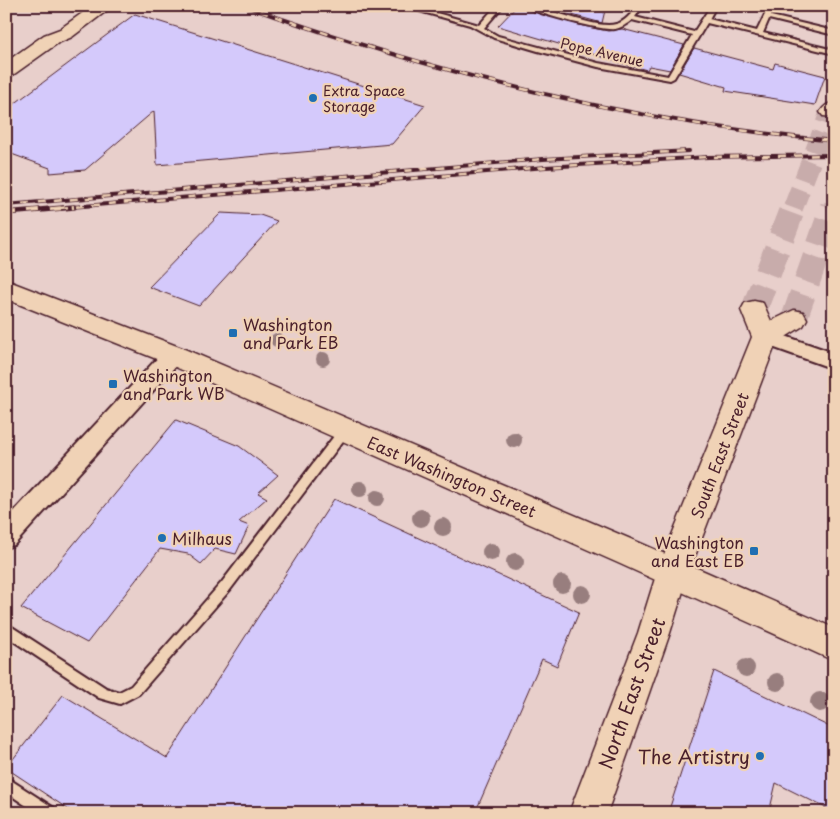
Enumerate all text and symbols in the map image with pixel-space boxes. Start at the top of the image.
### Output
street label: Pope Avenue [558,32,646,72]
place label: Extra Space Storage [323,80,406,117]
marker: Extra Space Storage [307,92,319,104]
place label: Washington and Park EB [243,312,338,354]
marker: Washington and Park EB [227,327,239,339]
place label: Washington and Park WB [123,363,225,405]
marker: Washington and Park WB [107,378,119,390]
street label: South East Street [684,388,754,521]
street label: East Washington Street [364,429,541,523]
place label: Milhaus [172,526,232,550]
place label: Washington and East EB [651,530,744,572]
marker: Milhaus [156,532,168,544]
marker: Washington and East EB [748,545,760,557]
street label: North East Street [591,613,671,773]
place label: The Artistry [638,742,750,770]
marker: The Artistry [754,750,766,762]

